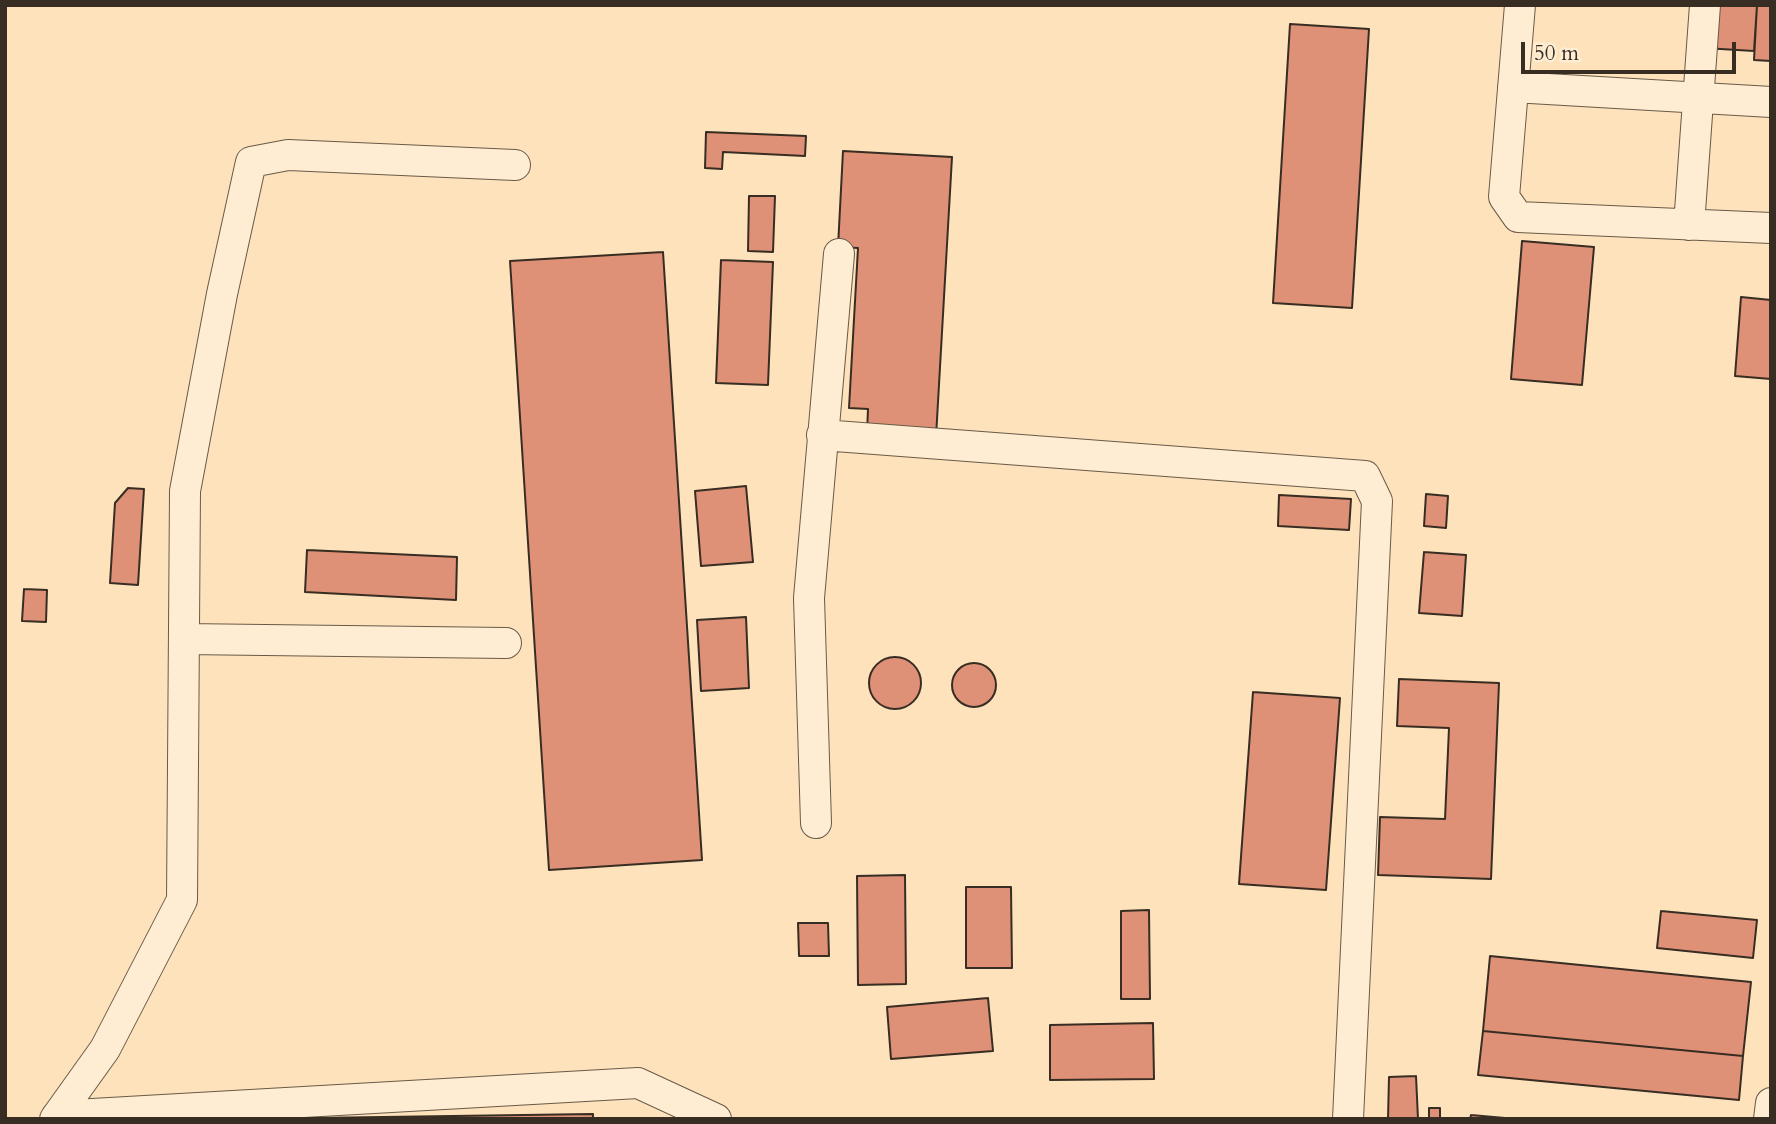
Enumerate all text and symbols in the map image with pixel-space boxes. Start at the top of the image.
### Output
scale bar [1524,28,1739,72]
text: 50 m [1534,39,1579,68]

